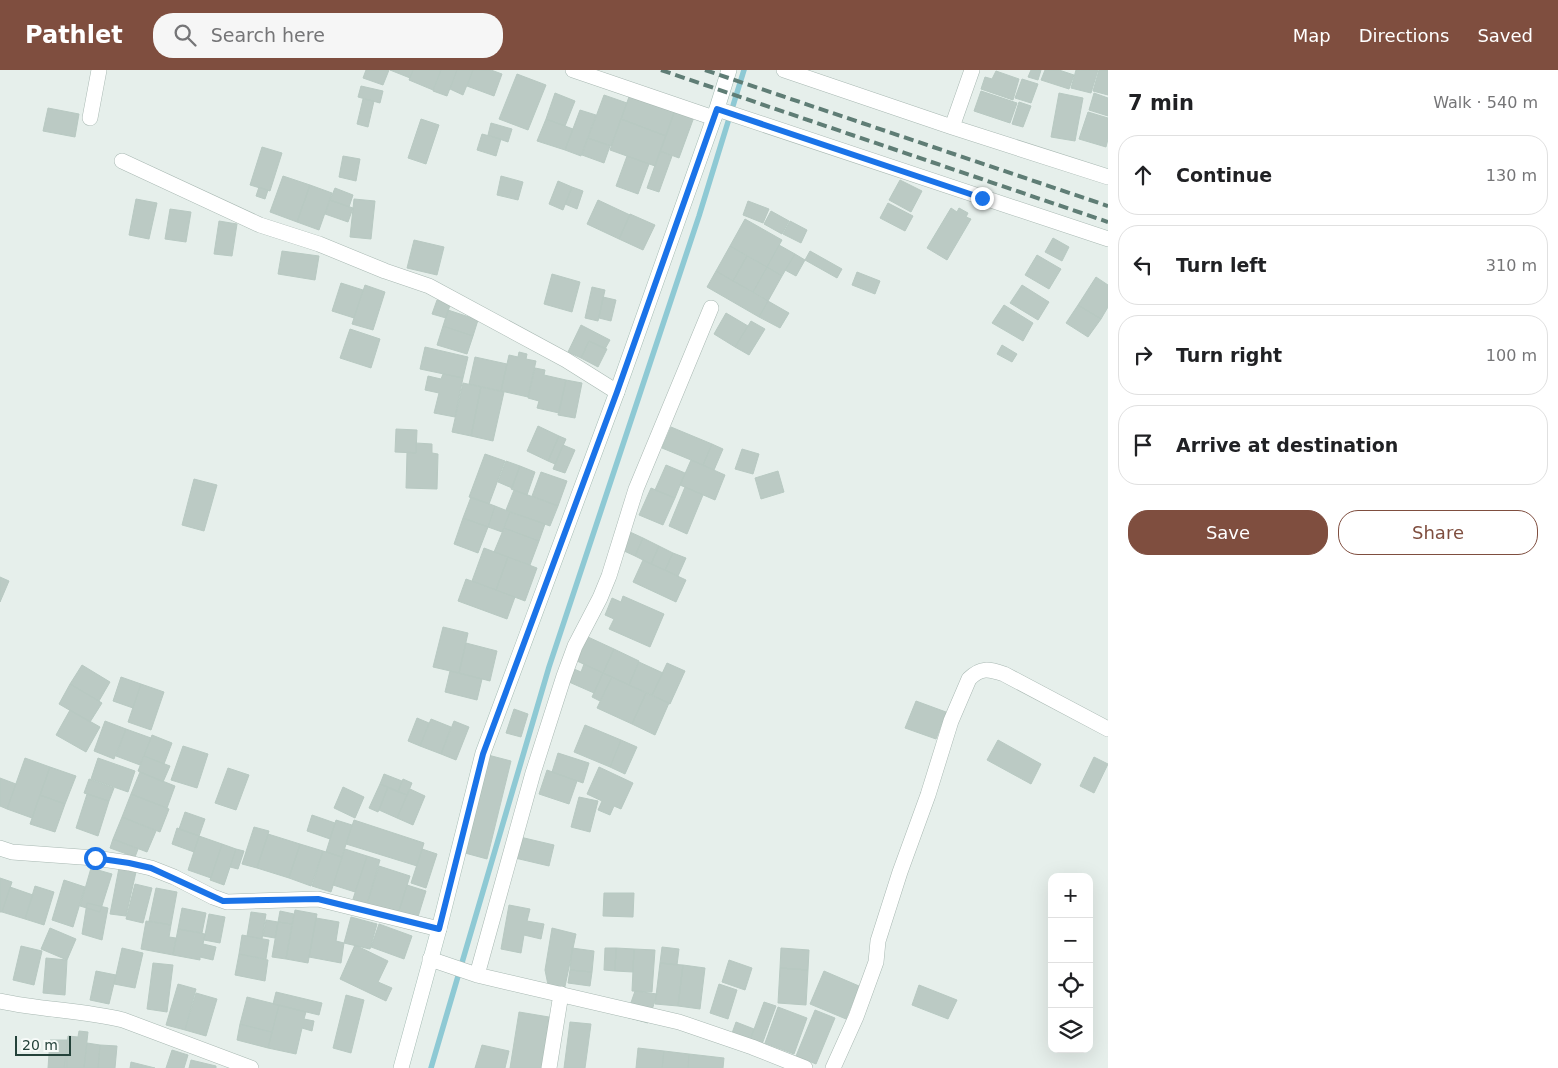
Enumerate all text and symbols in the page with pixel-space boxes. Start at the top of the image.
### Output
search box [153,13,503,58]
text: Pathlet [25,21,123,49]
icon: search [171,21,199,49]
text: Search here [211,24,325,46]
text: Map [1293,25,1331,46]
text: Directions [1359,25,1449,46]
text: Saved [1477,25,1533,46]
text: 7 min [1128,91,1194,115]
text: Walk · 540 m [1433,93,1538,112]
icon: ahead [1129,161,1157,189]
text: Continue [1176,164,1272,186]
text: 130 m [1486,166,1537,185]
route end [971,187,994,210]
icon: left [1129,251,1157,279]
text: Turn left [1176,254,1267,276]
text: 310 m [1486,256,1537,275]
icon: right [1129,341,1157,369]
text: Turn right [1176,344,1282,366]
text: 100 m [1486,346,1537,365]
icon: arrive [1129,431,1157,459]
text: Arrive at destination [1176,434,1398,456]
button: Save [1128,510,1328,555]
button: Share [1338,510,1538,555]
route start [84,847,107,870]
map controls [1048,873,1093,1053]
button: + [1048,873,1093,918]
button: − [1048,918,1093,963]
button: locate [1048,963,1093,1008]
button: layers [1048,1008,1093,1053]
scale bar [15,1033,71,1056]
text: 20 m [22,1037,58,1053]

